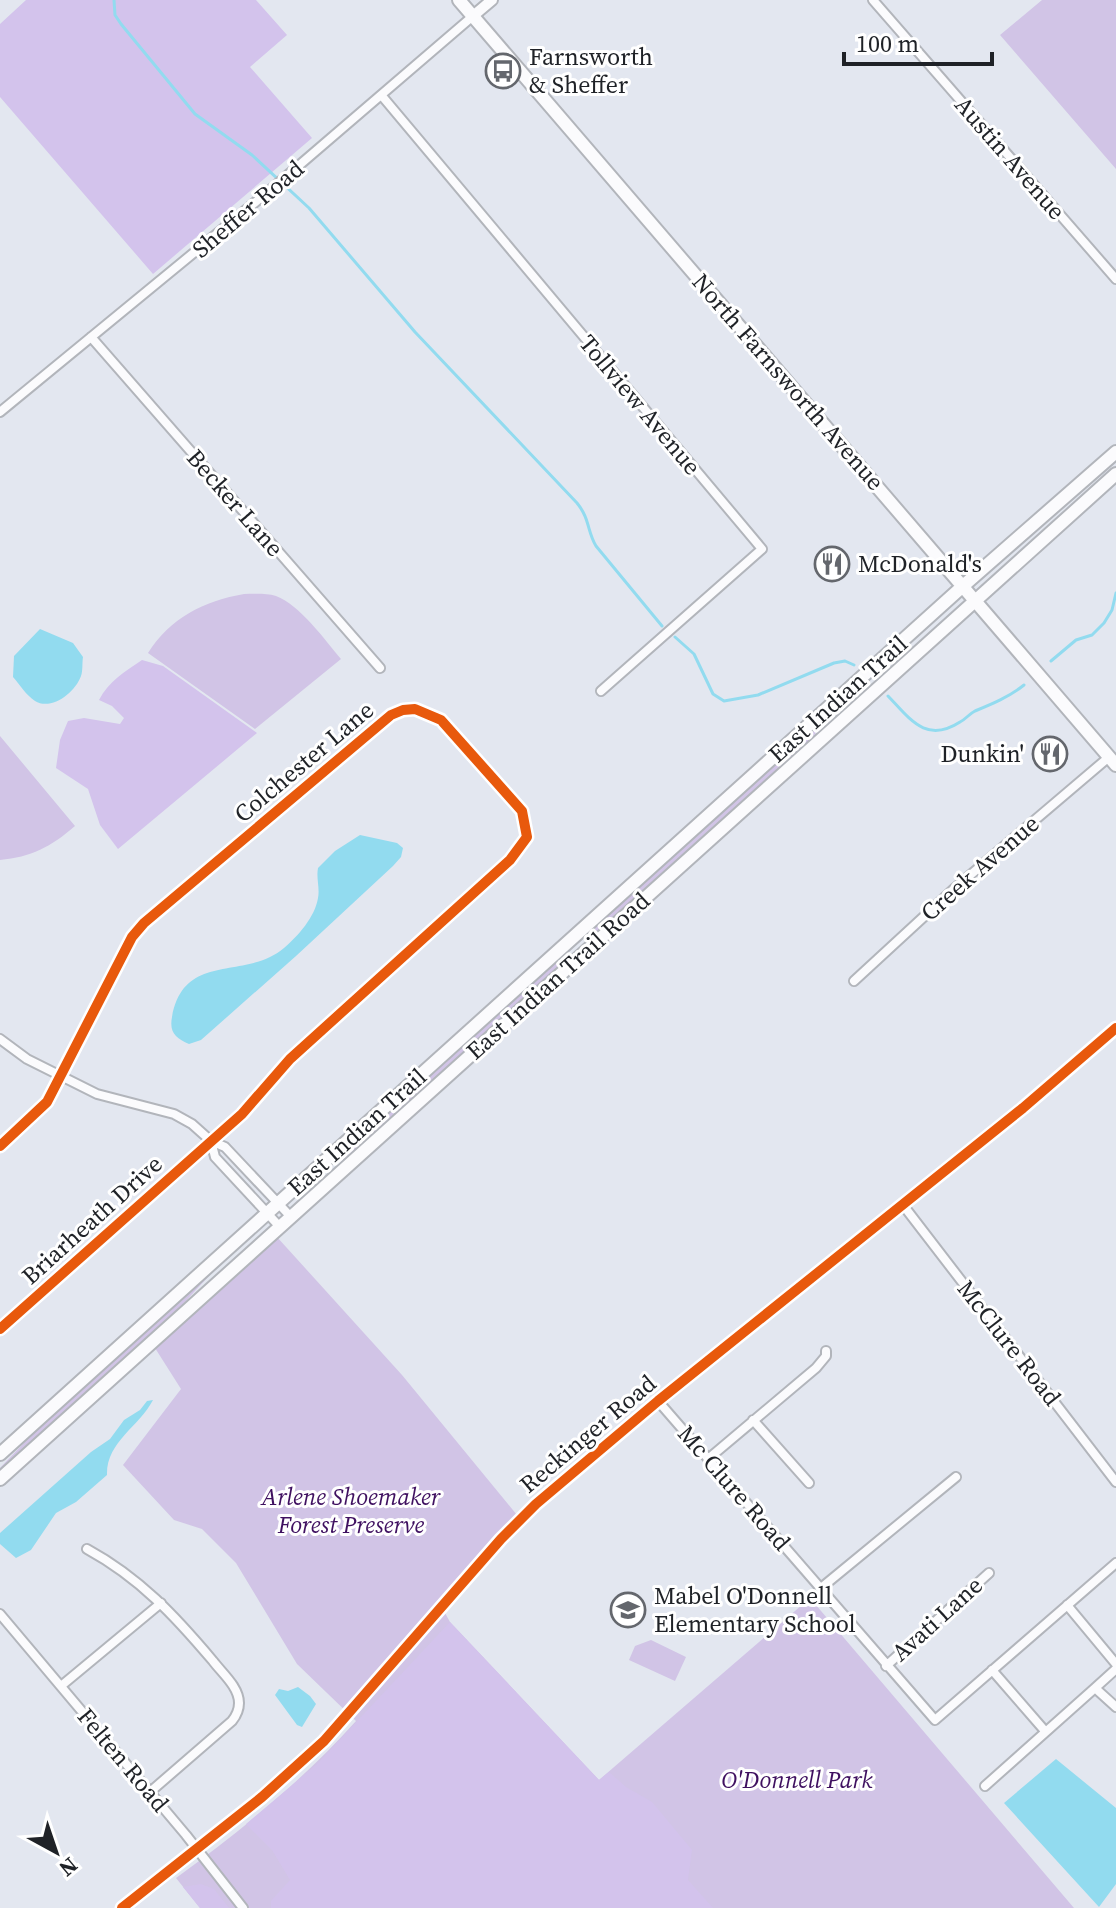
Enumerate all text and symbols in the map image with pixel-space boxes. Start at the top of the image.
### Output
scale bar [844,16,992,66]
text: 100 m [856,27,919,60]
place label: Farnsworth & Sheffer [529,40,653,101]
bus stop icon: Farnsworth & Sheffer [484,52,522,90]
street label: Austin Avenue [947,89,1073,227]
street label: Sheffer Road [185,152,311,265]
street label: North Farnsworth Avenue [685,266,892,497]
street label: Tollview Avenue [572,327,709,482]
street label: Becker Lane [179,442,291,564]
restaurant icon: McDonald's [813,545,851,583]
place label: McDonald's [858,547,982,580]
street label: East Indian Trail [761,627,914,770]
street label: Colchester Lane [227,693,380,830]
restaurant icon: Dunkin' [1031,735,1069,773]
place label: Dunkin' [940,737,1024,770]
street label: Creek Avenue [913,807,1046,928]
street label: East Indian Trail Road [459,884,657,1067]
street label: East Indian Trail [280,1060,433,1203]
street label: Briarheath Drive [14,1148,169,1292]
street label: McClure Road [950,1273,1069,1413]
street label: Reckinger Road [513,1367,663,1500]
street label: Mc Clure Road [671,1418,798,1558]
park label: Arlene Shoemaker Forest Preserve [260,1480,442,1541]
street label: Avati Lane [884,1569,989,1668]
place label: Mabel O'Donnell Elementary School [654,1579,856,1640]
school or university icon: Mabel O'Donnell Elementary School [609,1591,647,1629]
street label: Felten Road [70,1701,177,1819]
park label: O'Donnell Park [721,1763,873,1796]
north arrow [16,1812,96,1892]
text: N [53,1851,85,1884]

